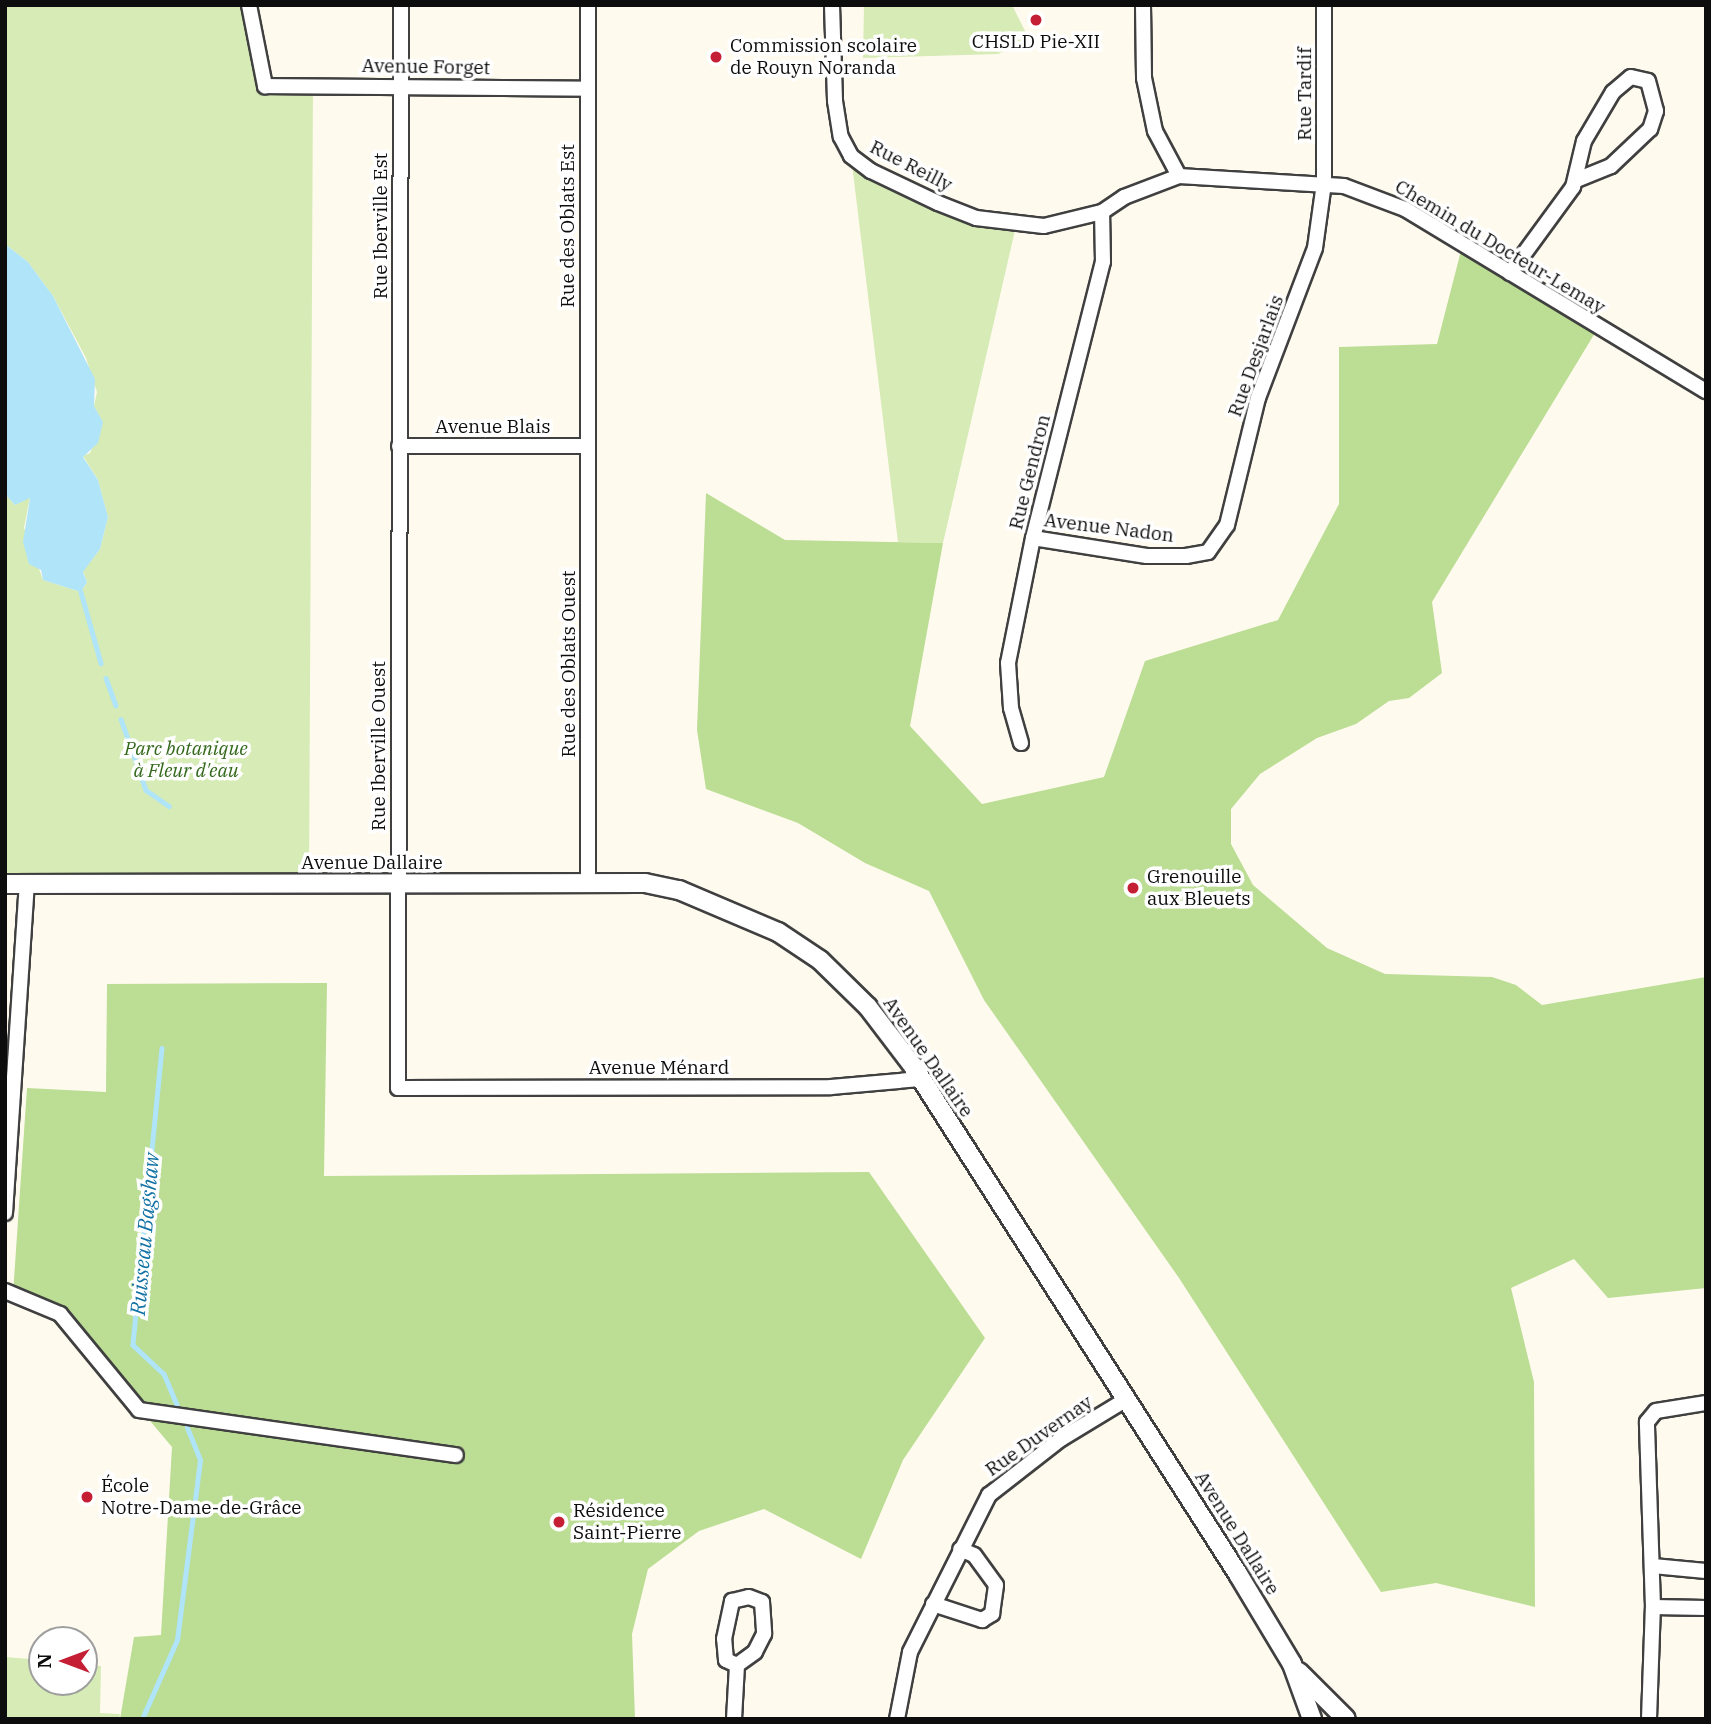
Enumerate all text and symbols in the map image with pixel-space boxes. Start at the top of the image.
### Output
marker: CHSLD Pie-XII [1028,12,1044,28]
place label: CHSLD Pie-XII [972,31,1100,53]
place label: Commission scolaire de Rouyn Noranda [730,35,917,79]
street label: Rue Tardif [1294,47,1316,141]
marker: Commission scolaire de Rouyn Noranda [708,49,724,65]
street label: Avenue Forget [362,54,490,80]
street label: Rue Reilly [866,136,956,196]
street label: Rue des Oblats Est [557,144,579,308]
street label: Rue Iberville Est [370,153,392,299]
street label: Chemin du Docteur-Lemay [1391,175,1609,319]
street label: Rue Desjarlais [1223,292,1289,420]
street label: Rue Gendron [1005,412,1055,532]
street label: Avenue Blais [435,416,551,438]
street label: Avenue Nadon [1043,509,1175,547]
street label: Rue des Oblats Ouest [558,570,580,758]
street label: Rue Iberville Ouest [368,661,390,831]
park label: Parc botanique à Fleur d'eau [124,738,248,782]
street label: Avenue Dallaire [301,852,443,874]
place label: Grenouille aux Bleuets [1147,866,1251,910]
marker: Grenouille aux Bleuets [1125,880,1141,896]
street label: Avenue Dallaire [878,993,978,1121]
street label: Avenue Ménard [589,1057,729,1079]
water label: Ruisseau Bagshaw [124,1152,164,1316]
street label: Rue Duvernay [981,1391,1097,1481]
street label: Avenue Dallaire [1190,1467,1284,1599]
place label: École Notre-Dame-de-Grâce [101,1475,302,1519]
marker: École Notre-Dame-de-Grâce [79,1489,95,1505]
place label: Résidence Saint-Pierre [573,1500,682,1544]
marker: Résidence Saint-Pierre [551,1514,567,1530]
north arrow [28,1626,98,1696]
text: N [32,1653,56,1669]

